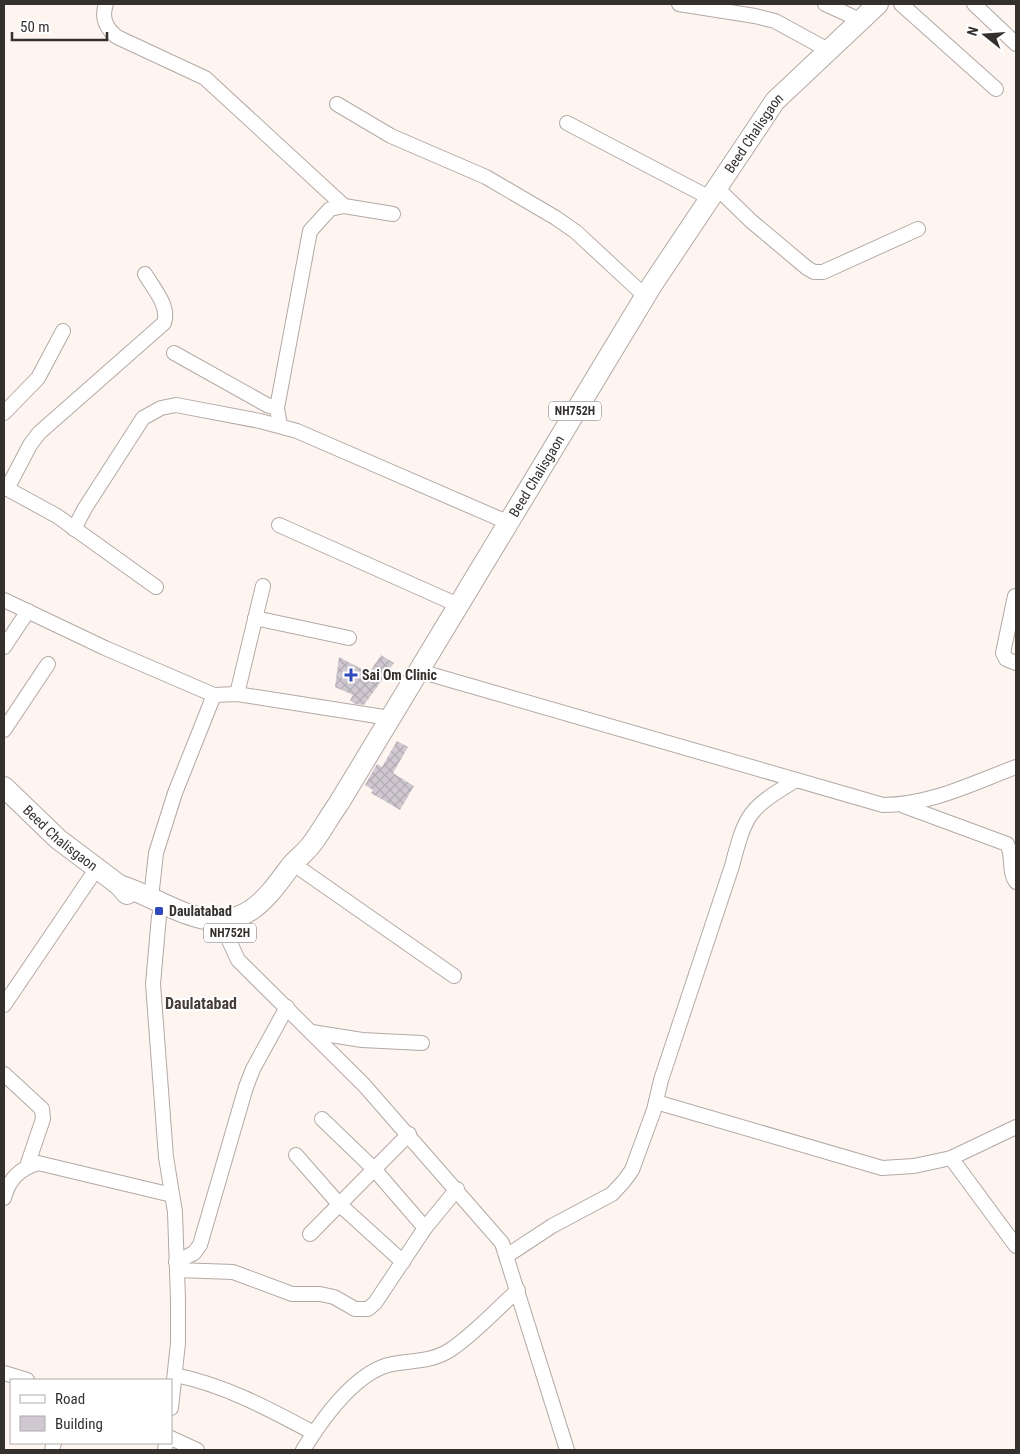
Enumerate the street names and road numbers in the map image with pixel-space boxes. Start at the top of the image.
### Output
street label: Beed Chalisgaon [721,90,786,176]
road number: NH752H [549,402,601,421]
street label: Beed Chalisgaon [506,432,567,520]
street label: Beed Chalisgaon [20,802,101,874]
road number: NH752H [204,924,256,942]

